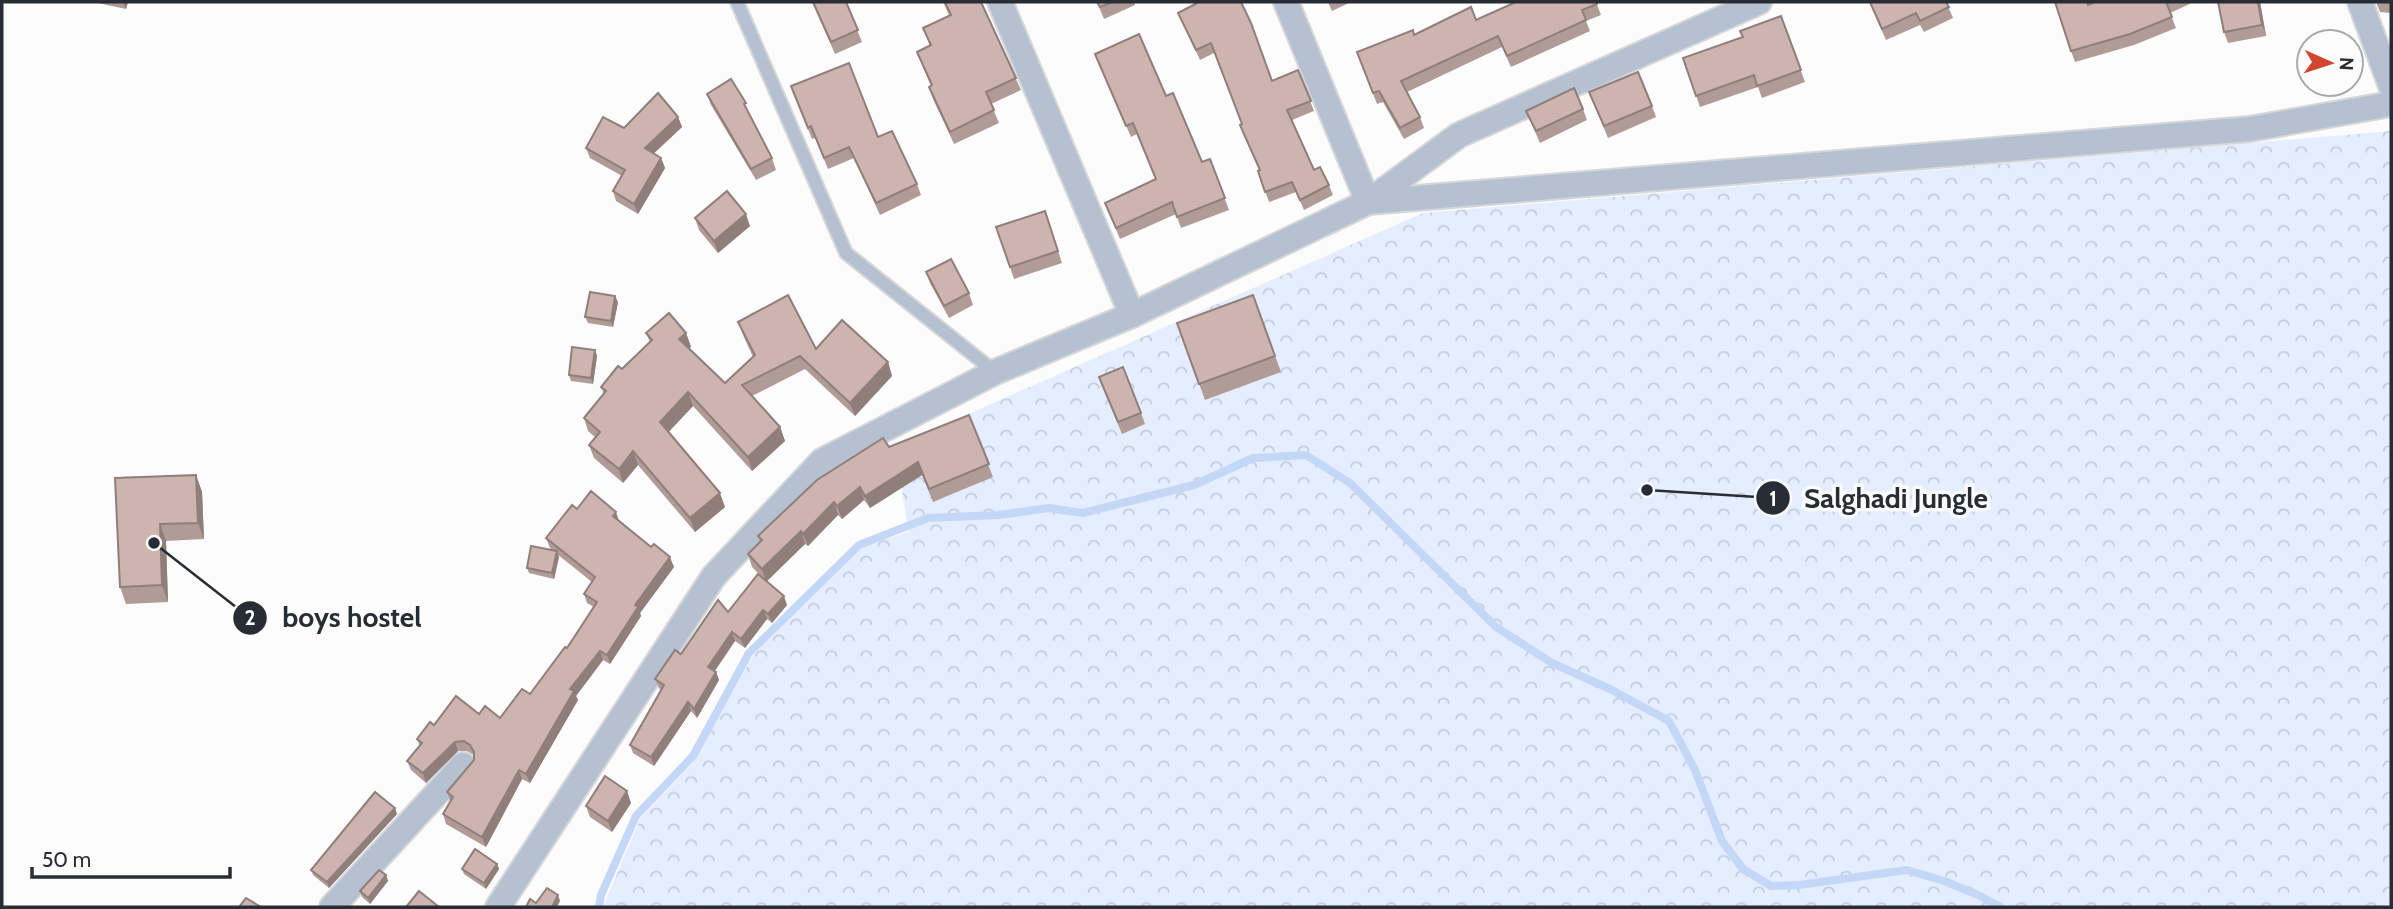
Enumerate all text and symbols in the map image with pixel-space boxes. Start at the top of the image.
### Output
north arrow [2295,28,2365,98]
text: N [2335,57,2358,71]
callout: Salghadi Jungle [1756,474,2002,523]
text: Salghadi Jungle [1804,481,1988,515]
text: 1 [1769,486,1777,511]
callout: boys hostel [233,593,435,642]
text: boys hostel [282,600,422,634]
text: 2 [244,605,256,630]
scale bar [32,836,229,880]
text: 50 m [42,847,91,872]

